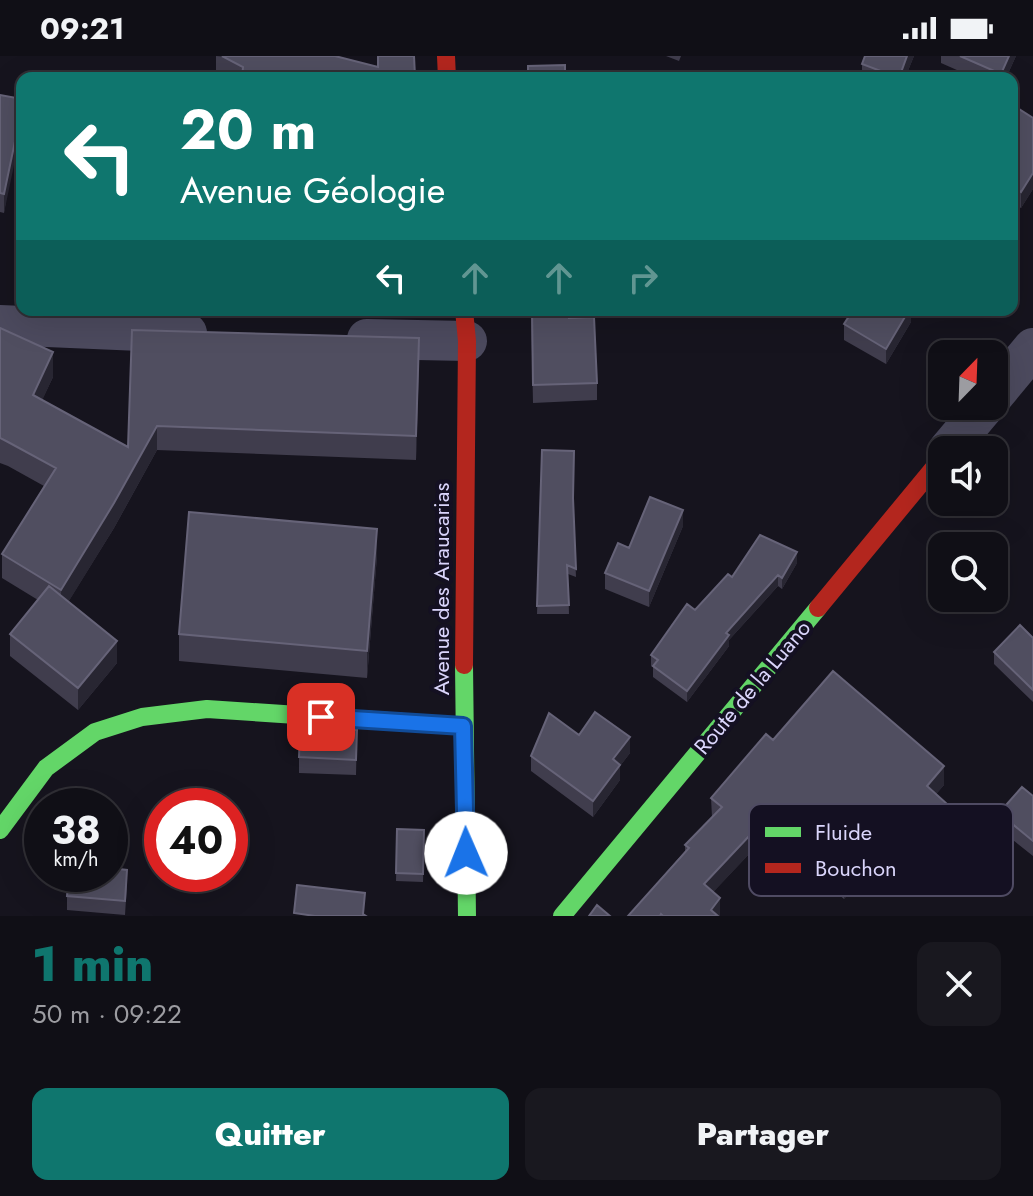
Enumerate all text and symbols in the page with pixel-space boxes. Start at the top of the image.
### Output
text: 09:21 [40,7,125,50]
text: 20 m [180,89,317,170]
icon: left [48,104,152,208]
text: Avenue Géologie [180,164,445,216]
icon: left [369,256,413,300]
icon: ahead [453,256,497,300]
icon: ahead [537,256,581,300]
icon: right [621,256,665,300]
north arrow [928,340,1008,420]
map controls [928,340,1008,612]
button: sound [928,436,1008,516]
street label: Avenue des Araucarias [425,483,457,695]
button: search [928,532,1008,612]
street label: Route de la Luano [686,613,818,761]
pin [287,683,355,751]
icon: arrive [299,695,343,739]
speed limit sign: 40 [144,788,248,892]
text: 38 [51,801,101,859]
legend [749,804,1013,896]
position arrow [424,811,508,895]
text: Fluide [815,816,872,848]
text: km/h [53,845,99,874]
text: Bouchon [815,852,896,884]
text: 1 min [32,930,153,999]
button: close [917,942,1001,1026]
text: 50 m · 09:22 [32,995,182,1033]
button: Quitter [32,1088,509,1180]
button: Partager [525,1088,1001,1180]

